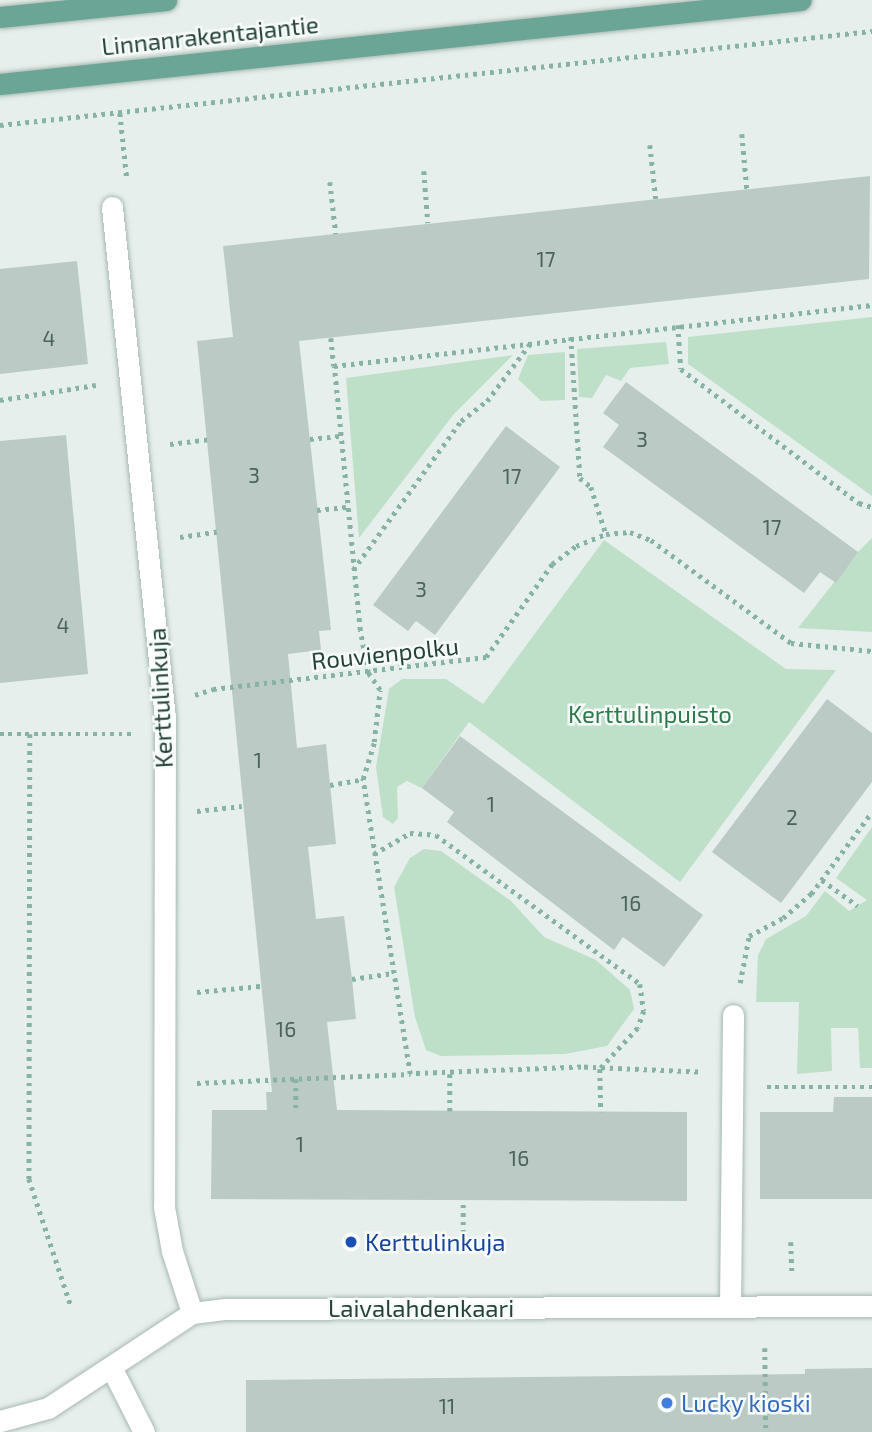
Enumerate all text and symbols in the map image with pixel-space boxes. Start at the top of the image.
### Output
street label: Linnanrakentajantie [100,9,320,61]
house number: 17 [536,246,556,272]
house number: 4 [43,325,55,351]
house number: 3 [636,426,648,452]
house number: 3 [248,462,260,488]
house number: 17 [502,463,522,489]
house number: 17 [762,514,782,540]
house number: 3 [415,576,427,602]
house number: 4 [57,612,69,638]
street label: Kerttulinkuja [142,627,178,769]
street label: Rouvienpolku [310,631,460,675]
park label: Kerttulinpuisto [568,700,732,728]
house number: 1 [254,747,262,773]
house number: 1 [487,791,495,817]
house number: 2 [786,804,798,830]
house number: 16 [621,890,641,916]
house number: 16 [276,1016,296,1042]
house number: 1 [296,1131,304,1157]
house number: 16 [509,1145,529,1171]
place label: Kerttulinkuja [365,1228,505,1256]
marker: Kerttulinkuja [343,1234,359,1250]
street label: Laivalahdenkaari [328,1294,514,1322]
place label: Lucky kioski [681,1389,811,1417]
house number: 11 [439,1393,455,1419]
marker: Lucky kioski [659,1395,675,1411]

